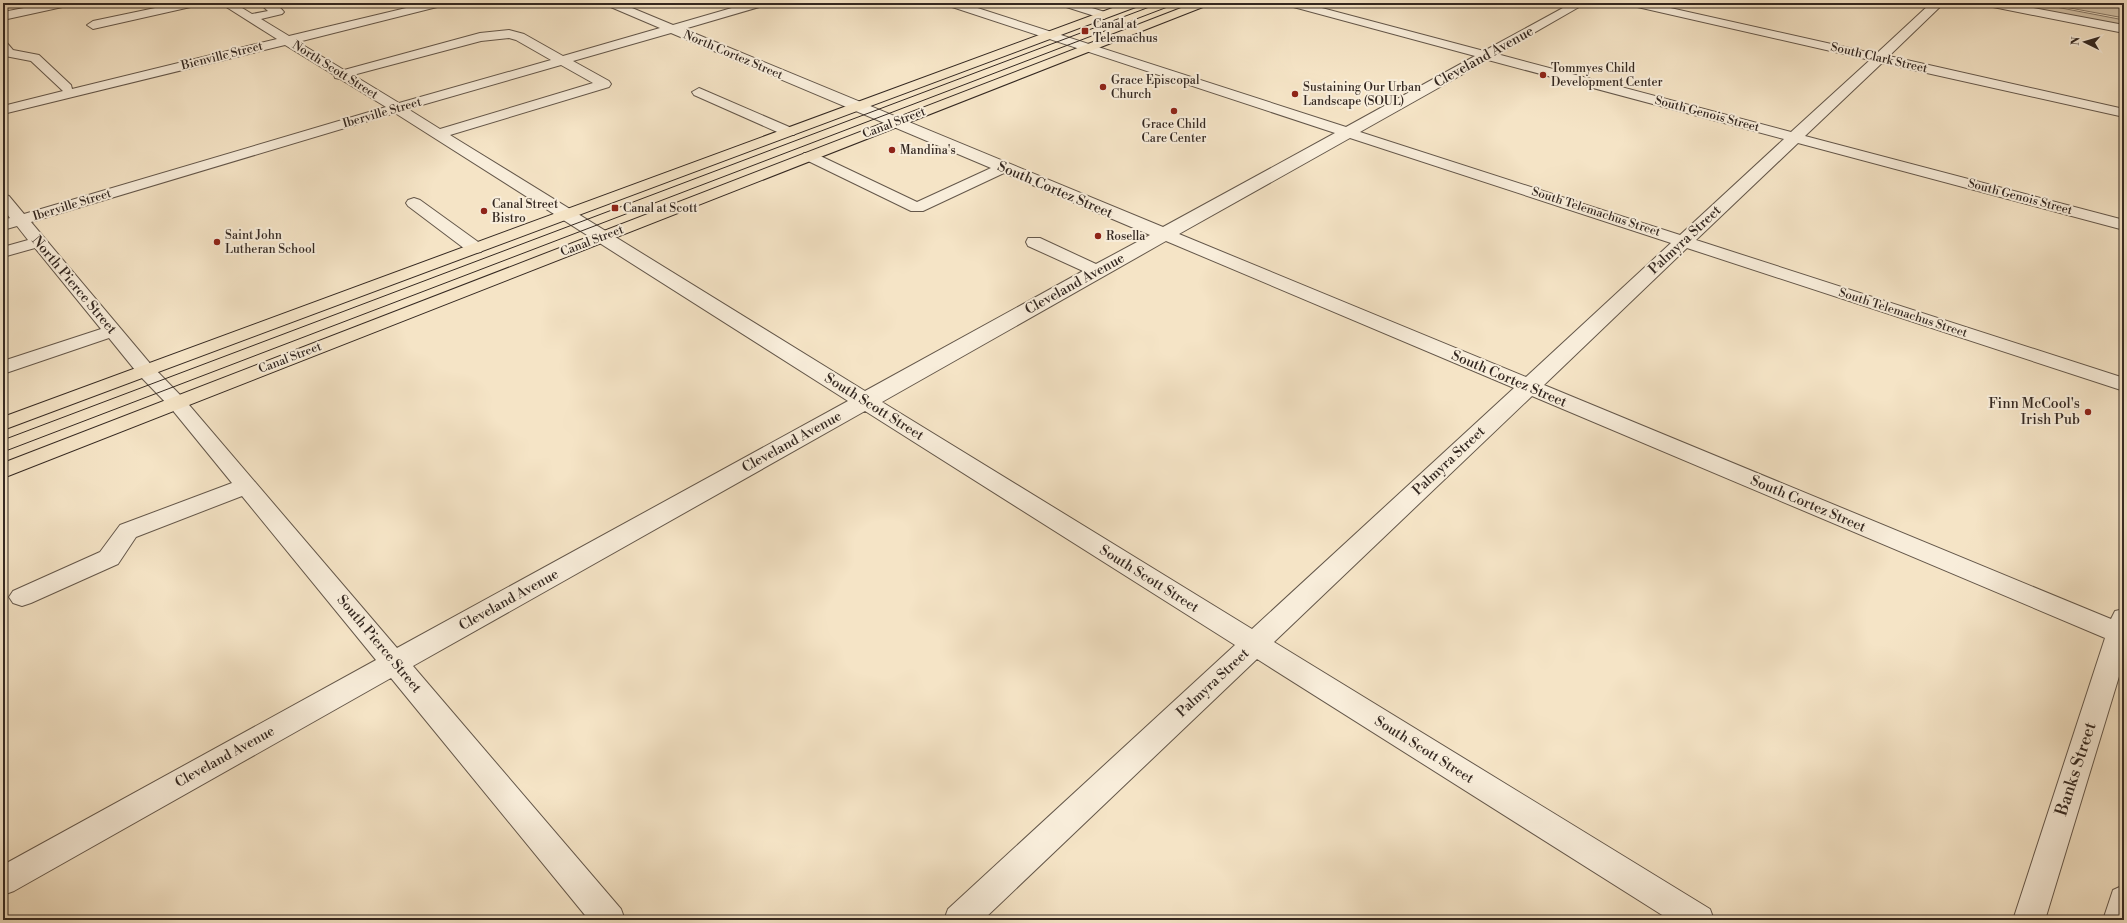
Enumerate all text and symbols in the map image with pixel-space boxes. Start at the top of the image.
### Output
place label: Canal at Telemachus [1093,17,1158,46]
street label: Cleveland Avenue [1431,22,1537,92]
north arrow [2065,22,2105,62]
marker: Canal at Telemachus [1080,26,1090,36]
street label: North Cortez Street [681,27,786,83]
text: N [2069,36,2083,46]
street label: Bienville Street [179,38,265,74]
street label: North Scott Street [289,38,381,103]
street label: South Clark Street [1829,40,1930,77]
place label: Tommyes Child Development Center [1551,61,1663,90]
marker: Tommyes Child Development Center [1538,70,1548,80]
place label: Grace Episcopal Church [1111,73,1200,102]
place label: Sustaining Our Urban Landscape (SOUL) [1303,80,1421,109]
marker: Grace Episcopal Church [1098,82,1108,92]
marker: Sustaining Our Urban Landscape (SOUL) [1290,89,1300,99]
street label: South Genois Street [1653,93,1762,135]
street label: Iberville Street [341,94,424,131]
street label: Canal Street [860,104,928,142]
marker: Grace Child Care Center [1169,106,1179,116]
place label: Grace Child Care Center [1142,117,1206,146]
place label: Mandina's [900,143,956,158]
marker: Mandina's [887,145,897,155]
street label: South Cortez Street [995,158,1115,222]
street label: South Genois Street [1966,176,2075,218]
street label: South Telemachus Street [1530,184,1663,240]
street label: Iberville Street [31,186,114,224]
place label: Canal Street Bistro [491,197,559,226]
place label: Canal at Scott [623,201,698,216]
street label: Palmyra Street [1645,202,1725,278]
marker: Canal at Scott [610,203,620,213]
marker: Canal Street Bistro [479,206,489,216]
street label: Canal Street [558,222,626,260]
place label: Saint John Lutheran School [225,228,316,257]
place label: Rosella [1106,229,1146,244]
marker: Rosella [1093,231,1103,241]
street label: North Pierce Street [28,232,120,338]
marker: Saint John Lutheran School [212,237,222,247]
street label: Cleveland Avenue [1022,249,1128,319]
street label: South Telemachus Street [1837,285,1970,341]
street label: Canal Street [256,339,324,377]
street label: South Cortez Street [1449,347,1569,411]
street label: South Scott Street [821,369,927,445]
place label: Finn McCool's Irish Pub [1989,395,2080,429]
street label: Cleveland Avenue [739,407,845,477]
marker: Finn McCool's Irish Pub [2083,407,2093,417]
street label: Palmyra Street [1409,423,1489,499]
street label: South Cortez Street [1748,472,1868,536]
street label: South Scott Street [1096,541,1202,617]
street label: Cleveland Avenue [456,565,562,635]
street label: South Pierce Street [333,591,425,697]
street label: Palmyra Street [1173,645,1253,721]
street label: South Scott Street [1371,712,1477,788]
street label: Banks Street [2050,719,2102,820]
street label: Cleveland Avenue [172,722,278,792]

